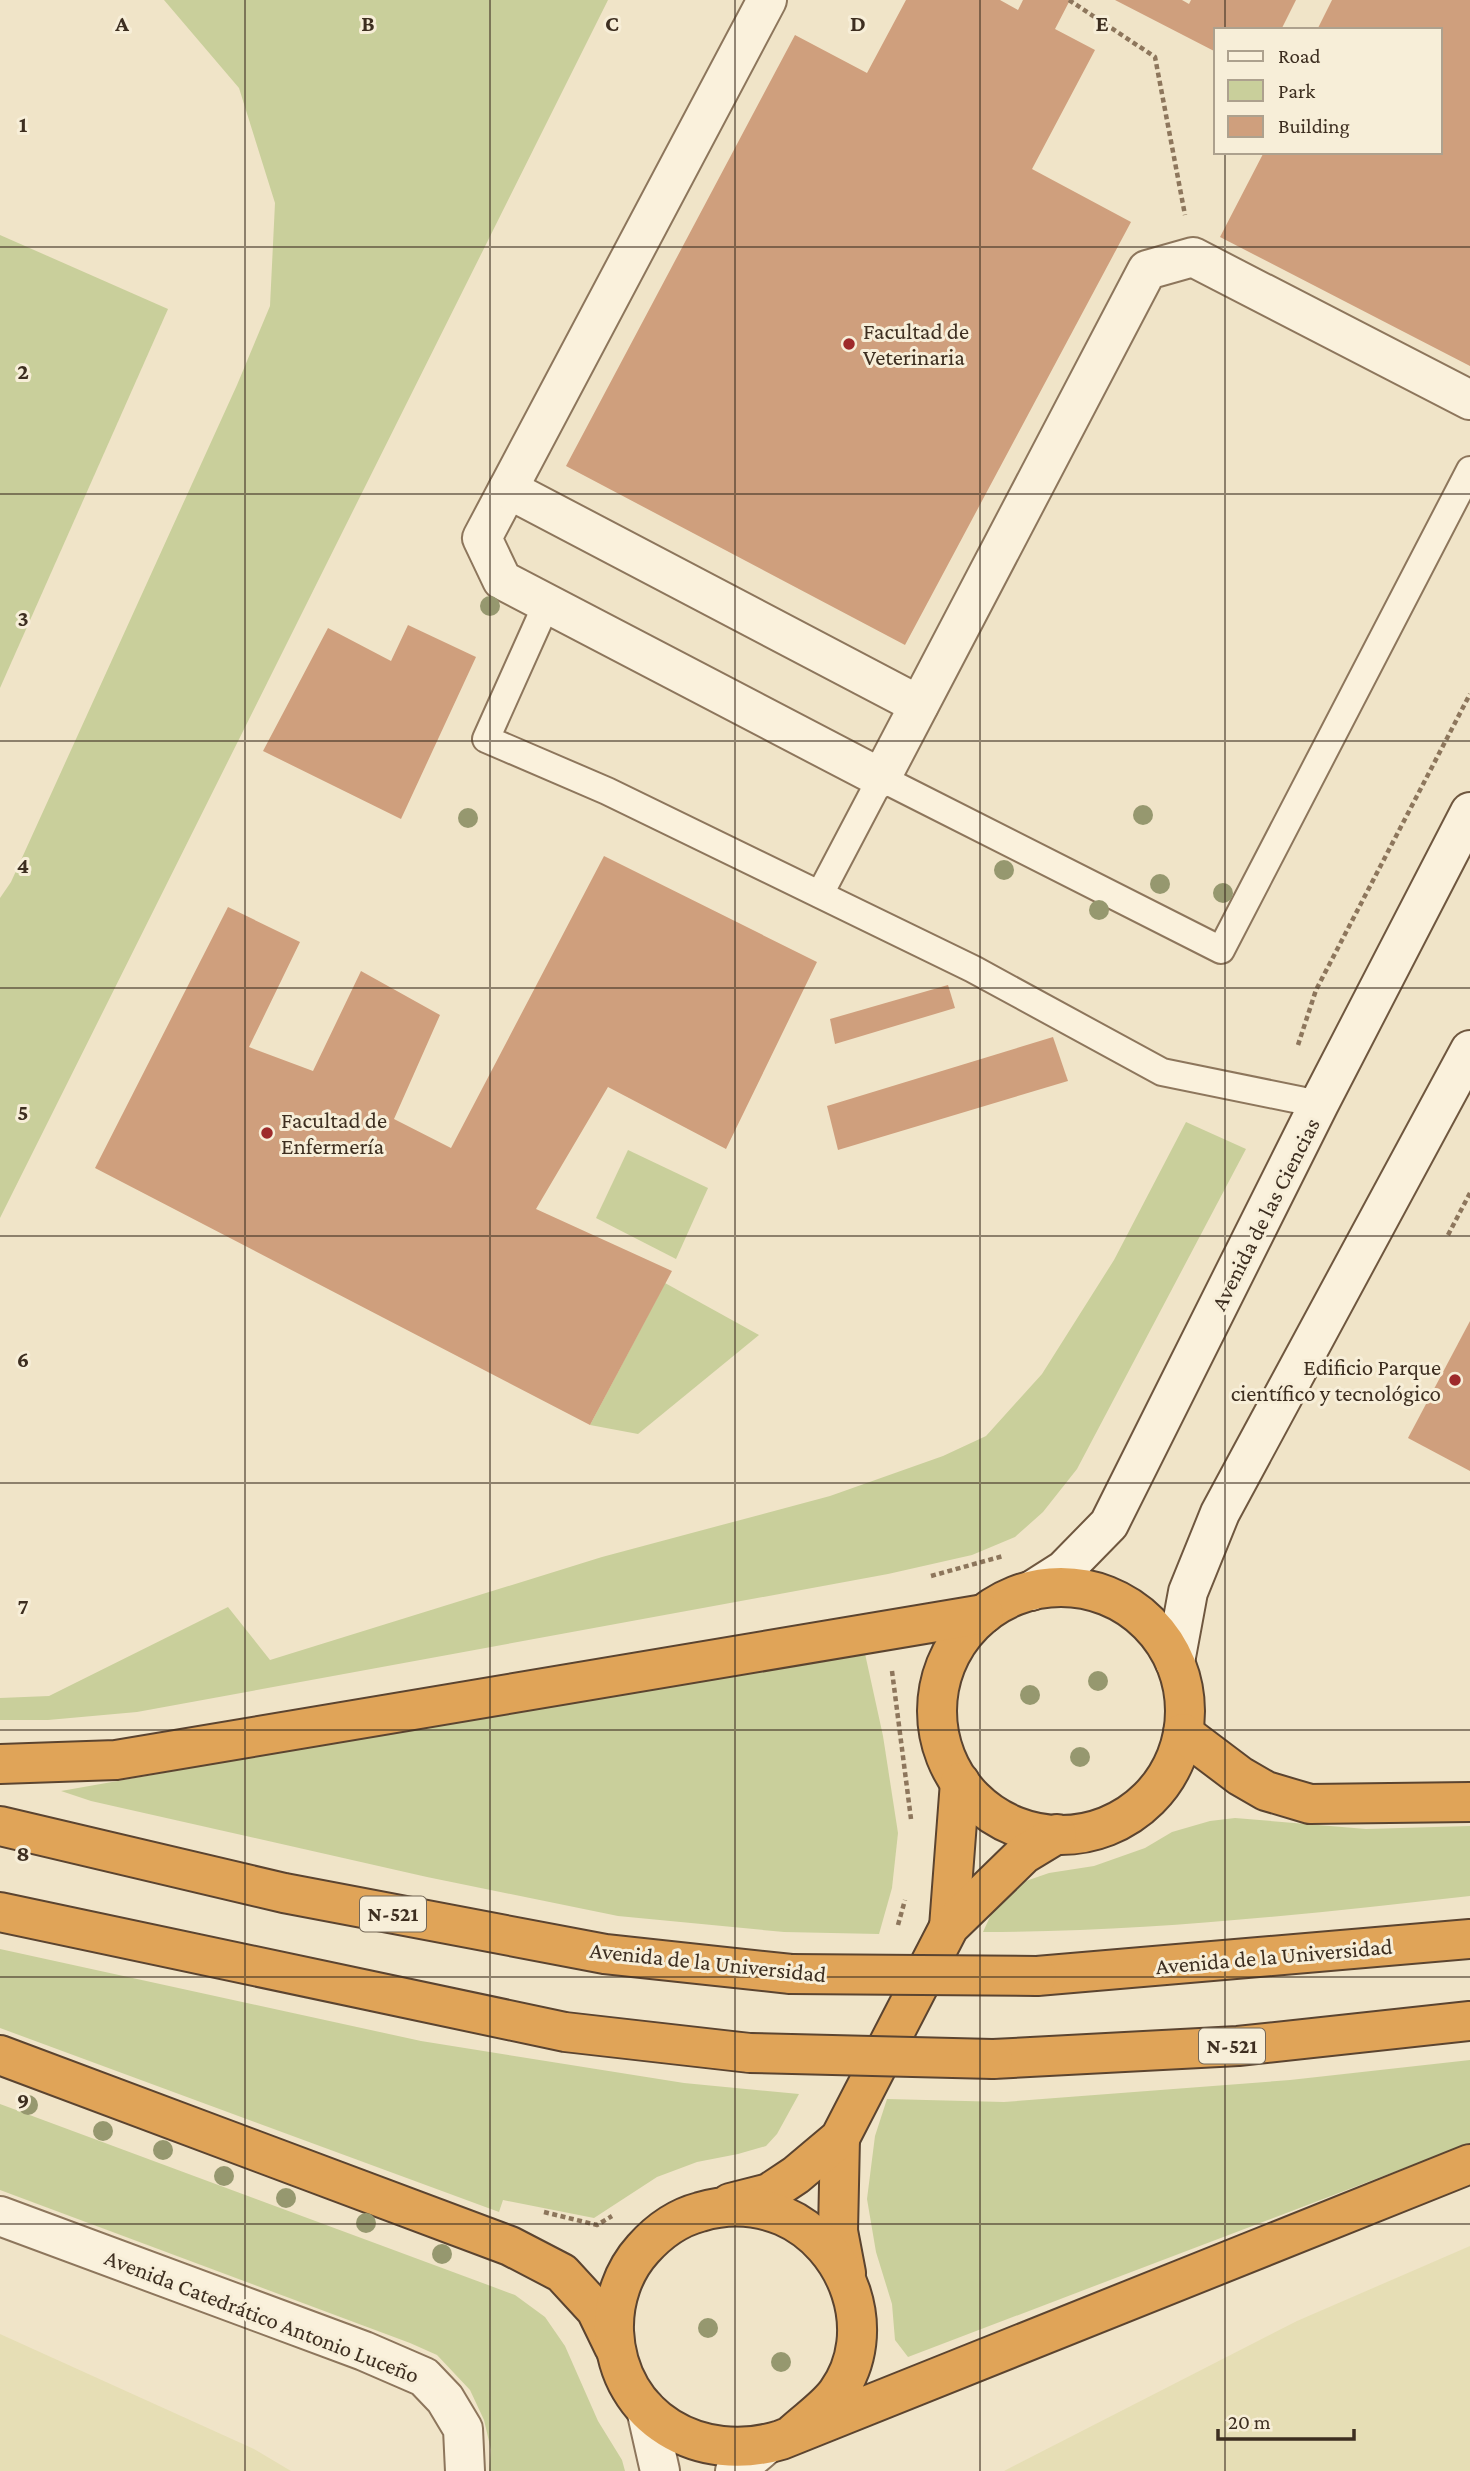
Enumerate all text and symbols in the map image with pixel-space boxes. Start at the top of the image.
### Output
text: A [114,10,129,36]
text: B [361,10,375,36]
text: C [605,10,619,36]
text: D [850,10,866,36]
text: E [1095,10,1109,36]
legend [1214,28,1442,154]
text: Road [1278,44,1321,68]
text: Park [1278,79,1315,103]
text: 1 [19,111,28,137]
text: Building [1278,114,1350,138]
place label: Facultad de Veterinaria [863,318,969,370]
marker: Facultad de Veterinaria [841,336,857,352]
text: 2 [17,358,29,384]
text: 3 [17,605,29,631]
text: 4 [17,852,29,878]
text: 5 [17,1099,29,1125]
place label: Facultad de Enfermería [281,1107,387,1159]
street label: Avenida de las Ciencias [1205,1113,1325,1315]
marker: Facultad de Enfermería [259,1125,275,1141]
text: 6 [17,1346,29,1372]
place label: Edificio Parque científico y tecnológico [1231,1354,1441,1406]
marker: Edificio Parque científico y tecnológico [1447,1372,1463,1388]
text: 7 [17,1593,29,1619]
text: 8 [16,1840,30,1866]
road number: N-521 [360,1896,426,1932]
street label: Avenida de la Universidad [1154,1933,1394,1979]
street label: Avenida de la Universidad [588,1937,828,1987]
road number: N-521 [1199,2028,1265,2064]
text: 9 [17,2087,29,2113]
street label: Avenida Catedrático Antonio Luceño [101,2244,423,2388]
scale bar [1218,2398,1354,2442]
text: 20 m [1228,2410,1271,2434]

